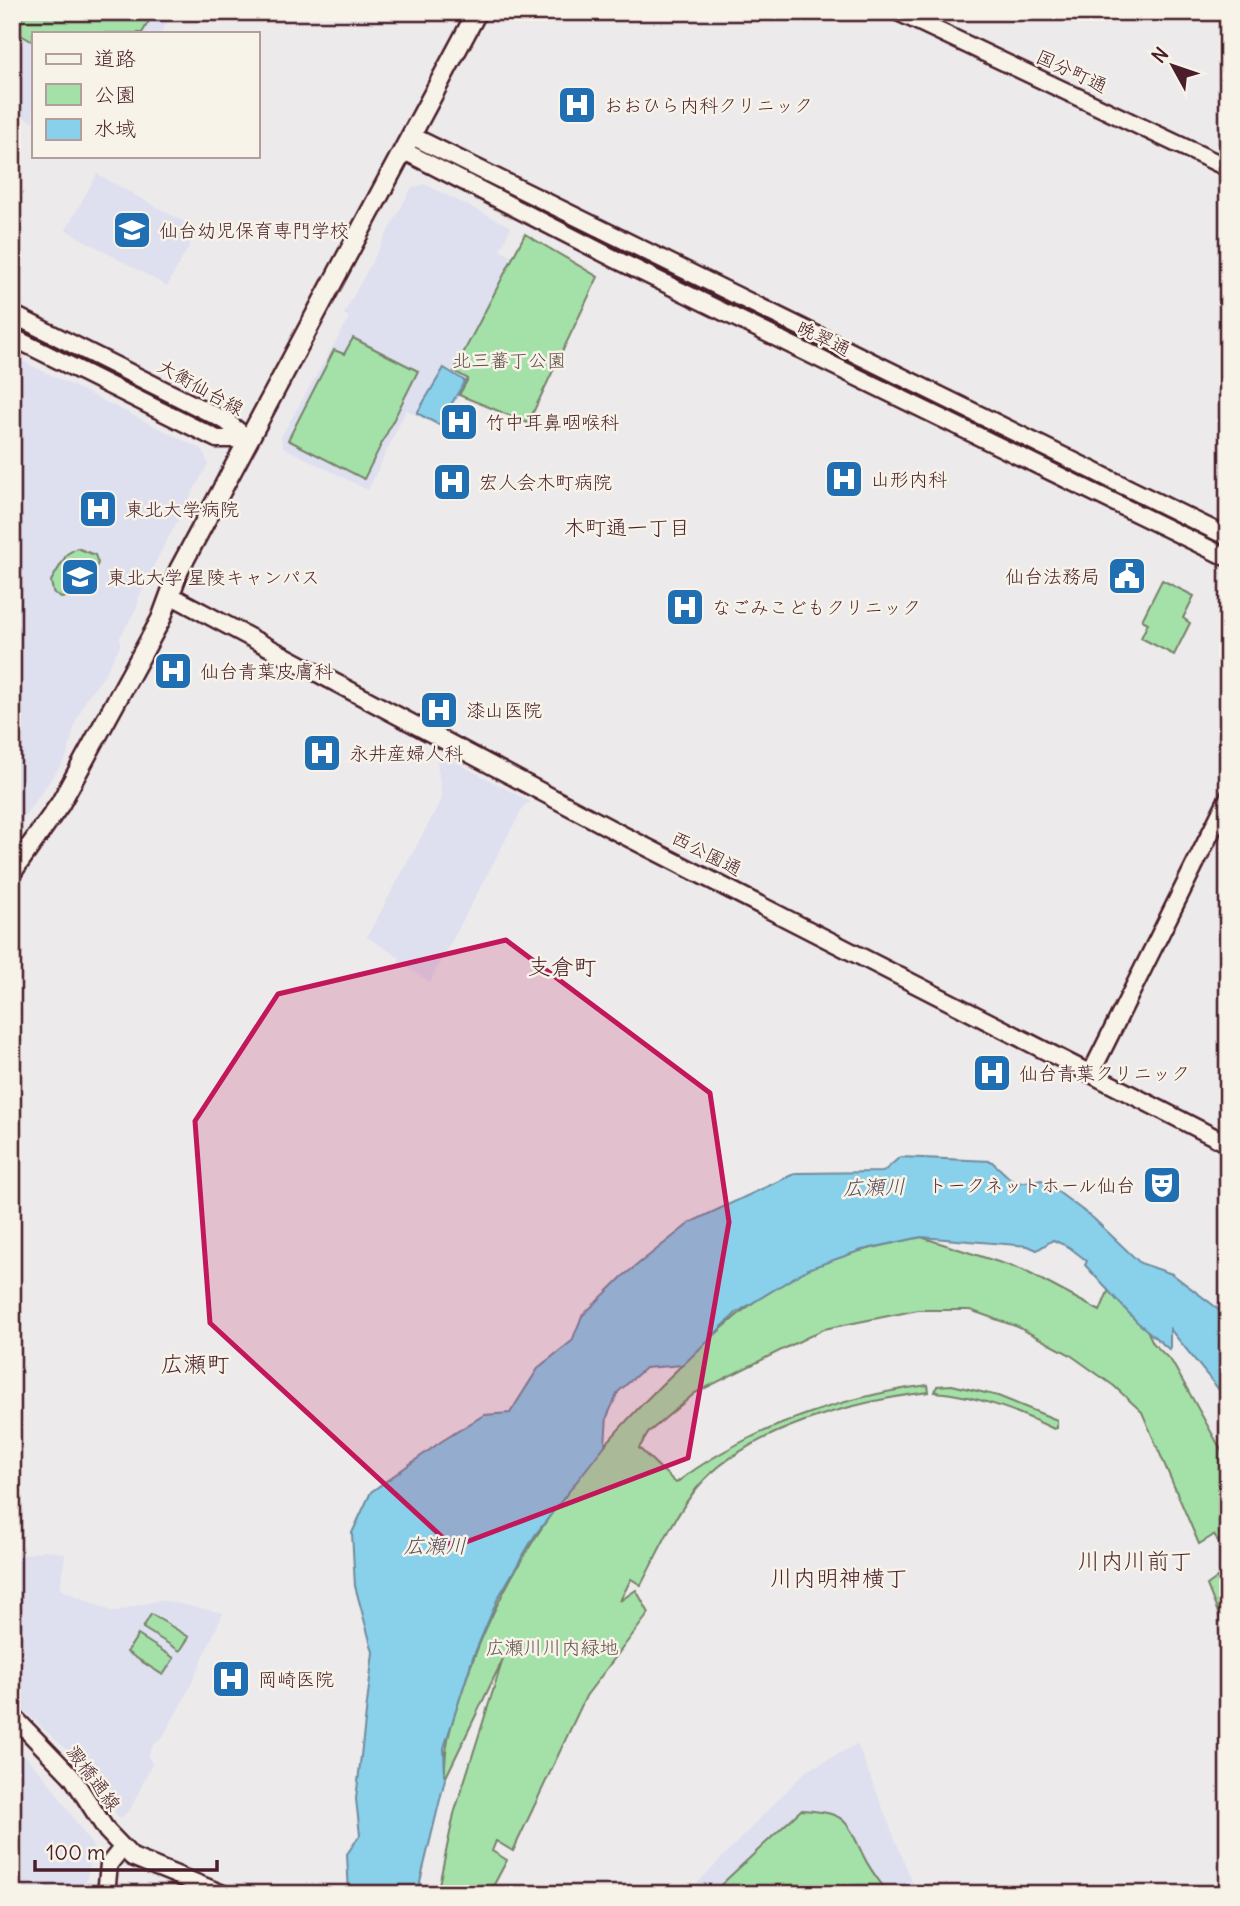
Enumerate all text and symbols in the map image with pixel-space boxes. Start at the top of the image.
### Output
legend [32,32,259,158]
north arrow [1138,32,1208,102]
text: N [1147,42,1173,68]
street label: 国分町通 [1032,44,1112,98]
text: 道路 [94,45,136,72]
text: 公園 [94,81,136,108]
hospital icon: おおひら内科クリニック [556,84,598,126]
place label: おおひら内科クリニック [604,93,813,117]
text: 水域 [94,115,136,142]
school or university icon: 仙台幼児保育専門学校 [111,209,153,251]
place label: 仙台幼児保育専門学校 [159,218,349,242]
street label: 晩翠通 [793,315,855,361]
park label: 北三蕃丁公園 [452,348,566,372]
street label: 大衡仙台線 [154,353,248,421]
hospital icon: 竹中耳鼻咽喉科 [438,401,480,443]
place label: 竹中耳鼻咽喉科 [486,410,619,434]
hospital icon: 山形内科 [823,458,865,500]
hospital icon: 宏人会木町病院 [431,461,473,503]
place label: 山形内科 [871,467,947,491]
place label: 宏人会木町病院 [479,470,612,494]
hospital icon: 東北大学病院 [77,488,119,530]
place label: 東北大学病院 [125,497,239,521]
district label: 木町通一丁目 [564,514,690,541]
public building icon: 仙台法務局 [1106,555,1148,597]
school or university icon: 東北大学 星陵キャンパス [59,556,101,598]
place label: 仙台法務局 [1005,564,1100,588]
place label: 東北大学 星陵キャンパス [107,565,320,589]
hospital icon: なごみこどもクリニック [664,586,706,628]
place label: なごみこどもクリニック [712,595,921,619]
hospital icon: 仙台青葉皮膚科 [152,650,194,692]
place label: 仙台青葉皮膚科 [200,659,333,683]
hospital icon: 漆山医院 [418,689,460,731]
place label: 漆山医院 [466,698,542,722]
hospital icon: 永井産婦人科 [301,732,343,774]
place label: 永井産婦人科 [349,741,463,765]
street label: 西公園通 [668,825,746,881]
district label: 支倉町 [528,952,597,981]
hospital icon: 仙台青葉クリニック [971,1052,1013,1094]
place label: 仙台青葉クリニック [1019,1061,1190,1085]
theatre icon: トークネットホール仙台 [1141,1164,1183,1206]
water label: 広瀬川 [842,1172,906,1202]
place label: トークネットホール仙台 [928,1173,1135,1197]
district label: 広瀬町 [161,1349,230,1378]
water label: 広瀬川 [404,1532,467,1559]
district label: 川内川前丁 [1078,1546,1193,1575]
district label: 川内明神横丁 [770,1563,908,1592]
park label: 広瀬川川内緑地 [485,1635,619,1659]
hospital icon: 岡崎医院 [210,1658,252,1700]
place label: 岡崎医院 [258,1667,334,1691]
street label: 澱橋通線 [62,1740,126,1816]
scale bar [35,1829,217,1873]
text: 100 m [46,1839,105,1866]

